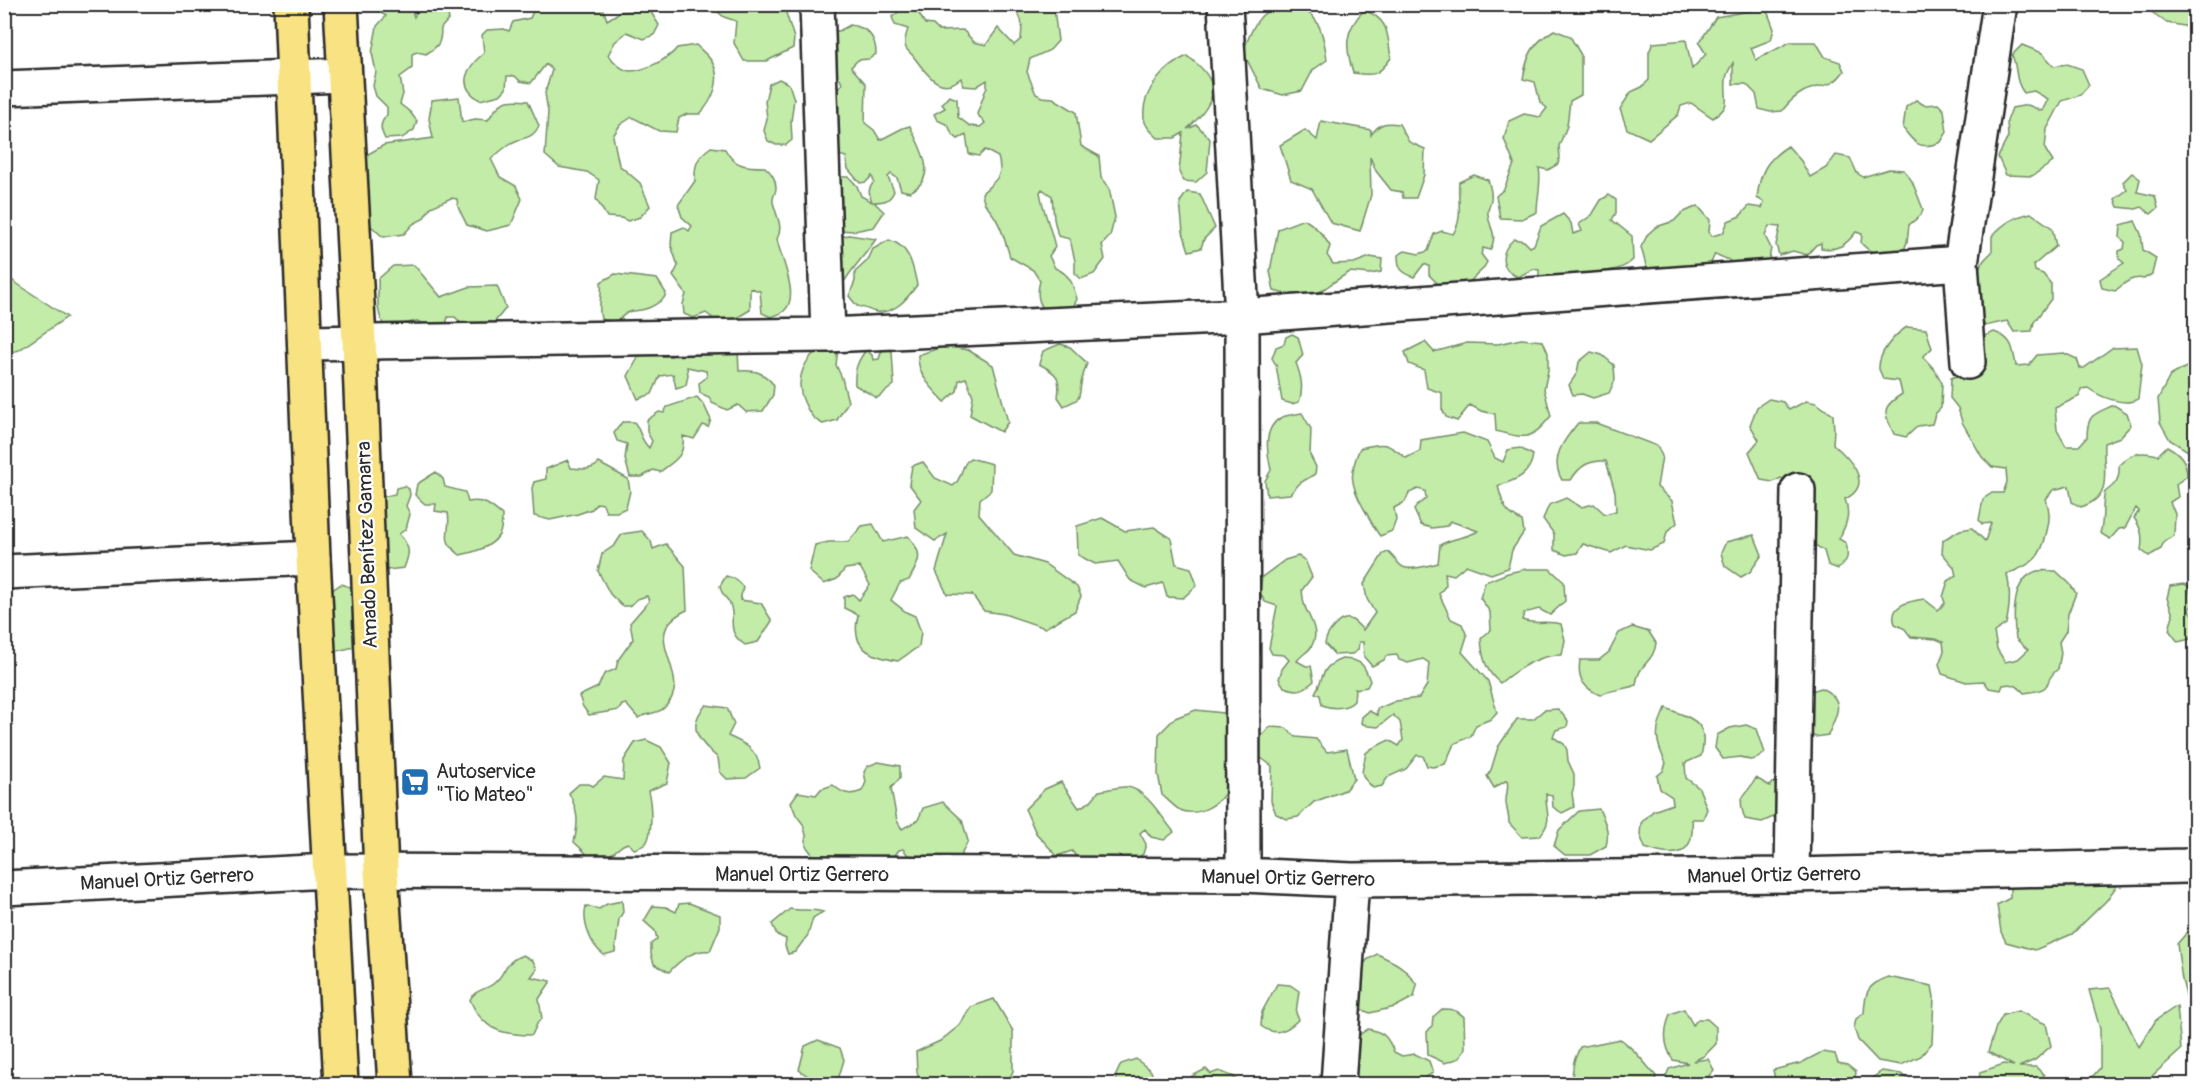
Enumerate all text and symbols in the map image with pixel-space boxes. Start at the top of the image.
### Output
street label: Amado Benítez Gamarra [351,441,383,649]
place label: Autoservice "Tio Mateo" [436,759,536,807]
supermarket icon: Autoservice "Tio Mateo" [399,766,431,798]
street label: Manuel Ortiz Gerrero [1687,861,1861,889]
street label: Manuel Ortiz Gerrero [79,862,255,896]
street label: Manuel Ortiz Gerrero [715,862,889,887]
street label: Manuel Ortiz Gerrero [1201,864,1375,892]

